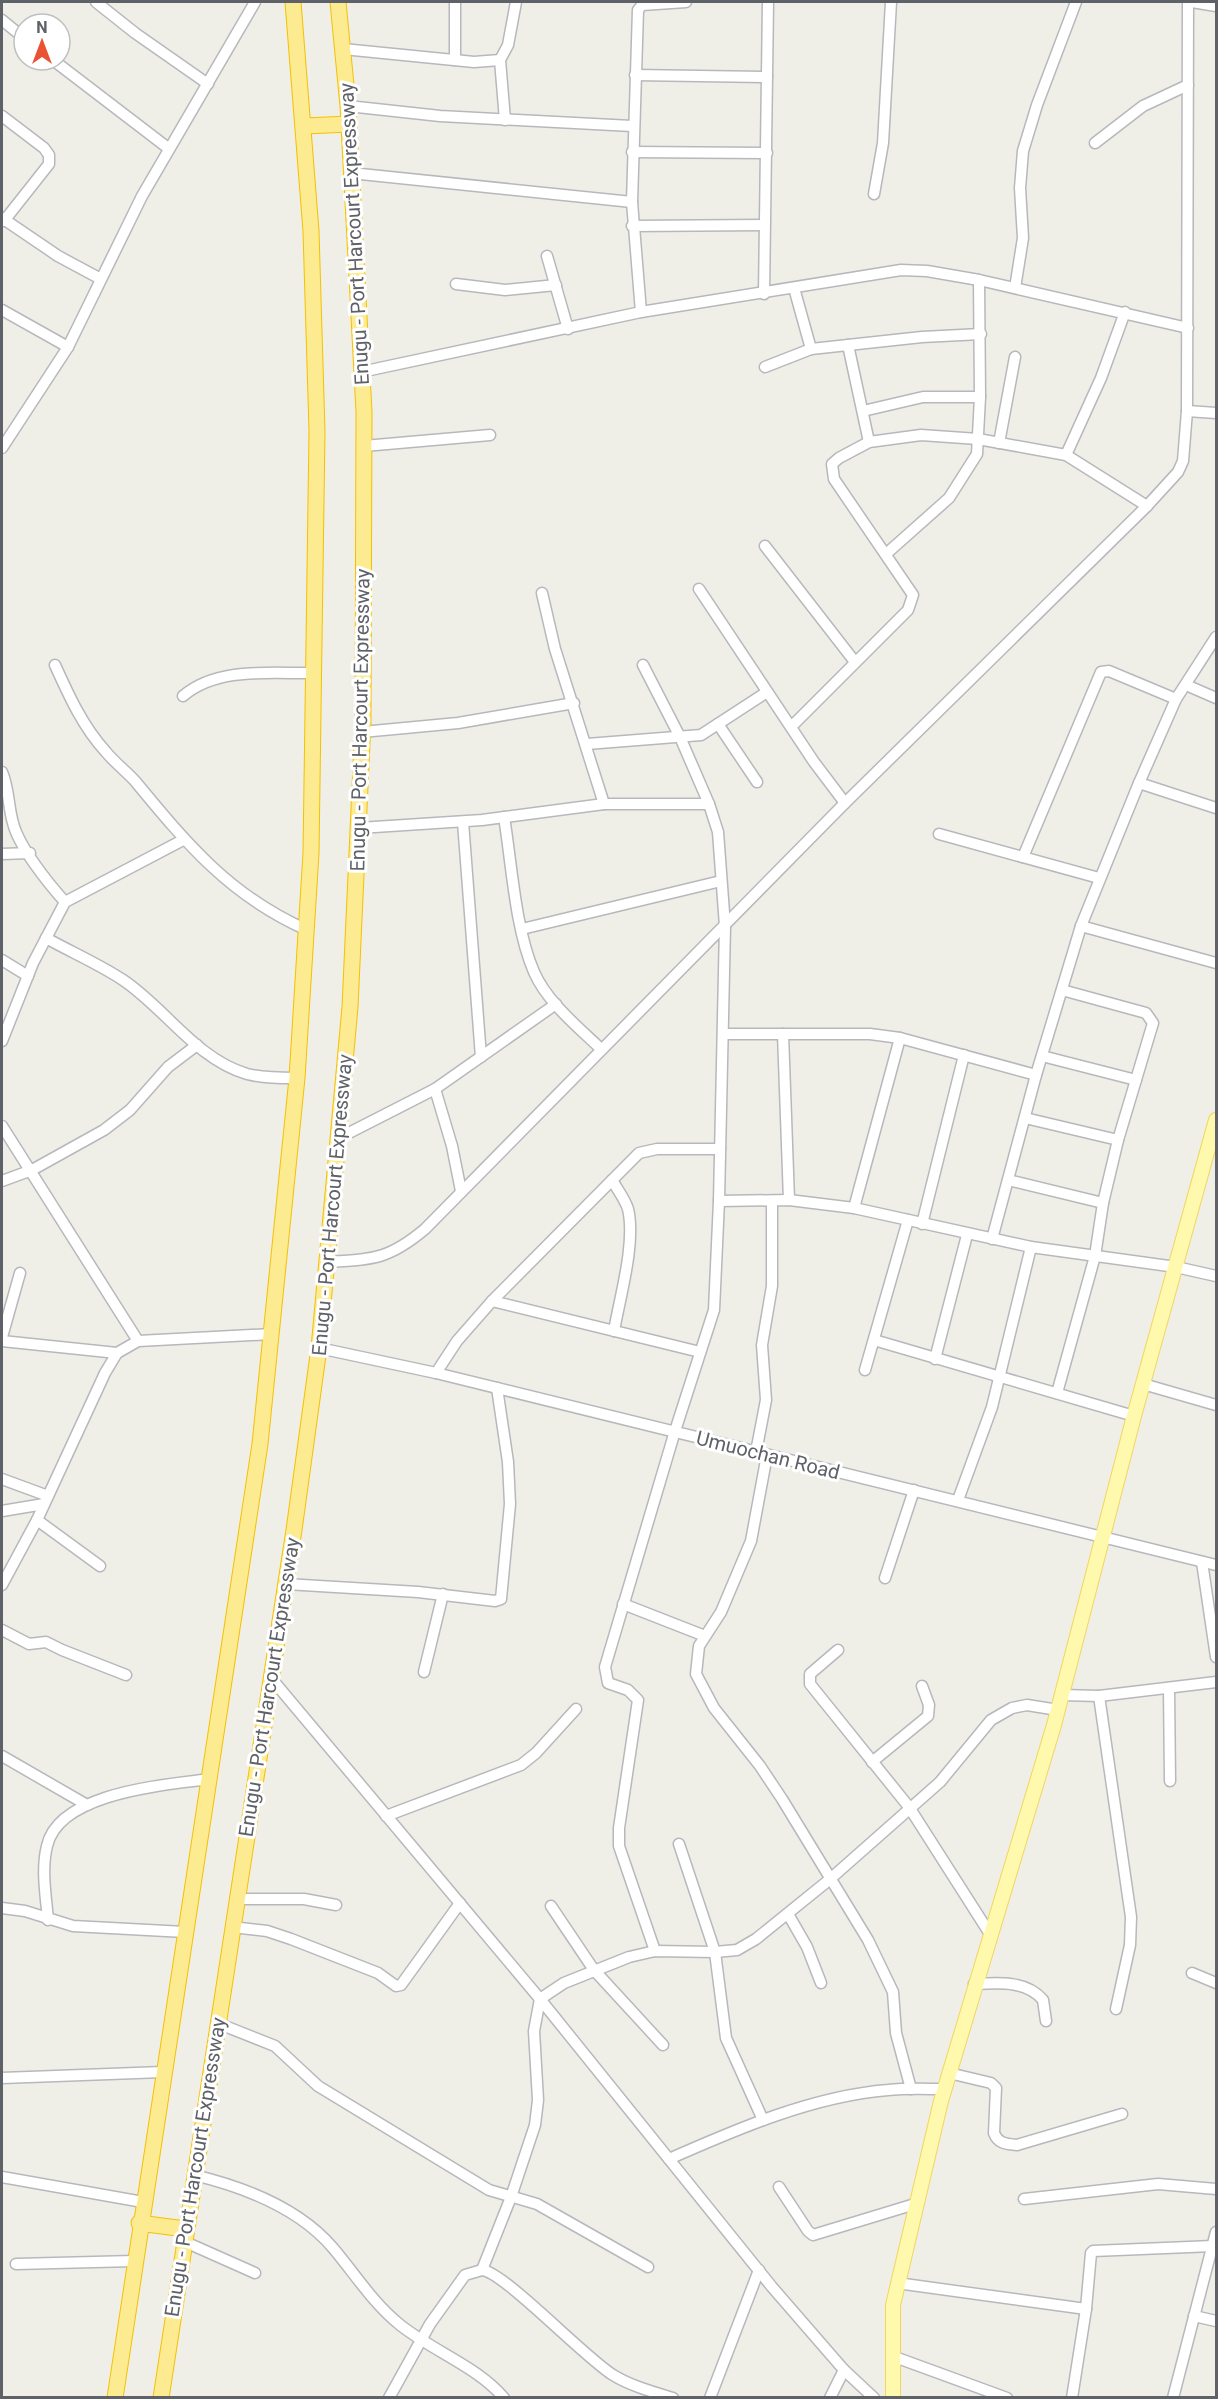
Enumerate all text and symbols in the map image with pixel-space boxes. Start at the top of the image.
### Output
north arrow [12,12,72,72]
text: N [36,18,48,37]
street label: Enugu - Port Harcourt Expressway [334,82,374,386]
street label: Enugu - Port Harcourt Expressway [345,568,375,872]
street label: Enugu - Port Harcourt Expressway [307,1053,357,1357]
street label: Umuochan Road [694,1426,842,1484]
street label: Enugu - Port Harcourt Expressway [233,1535,305,1838]
street label: Enugu - Port Harcourt Expressway [159,2015,231,2318]

